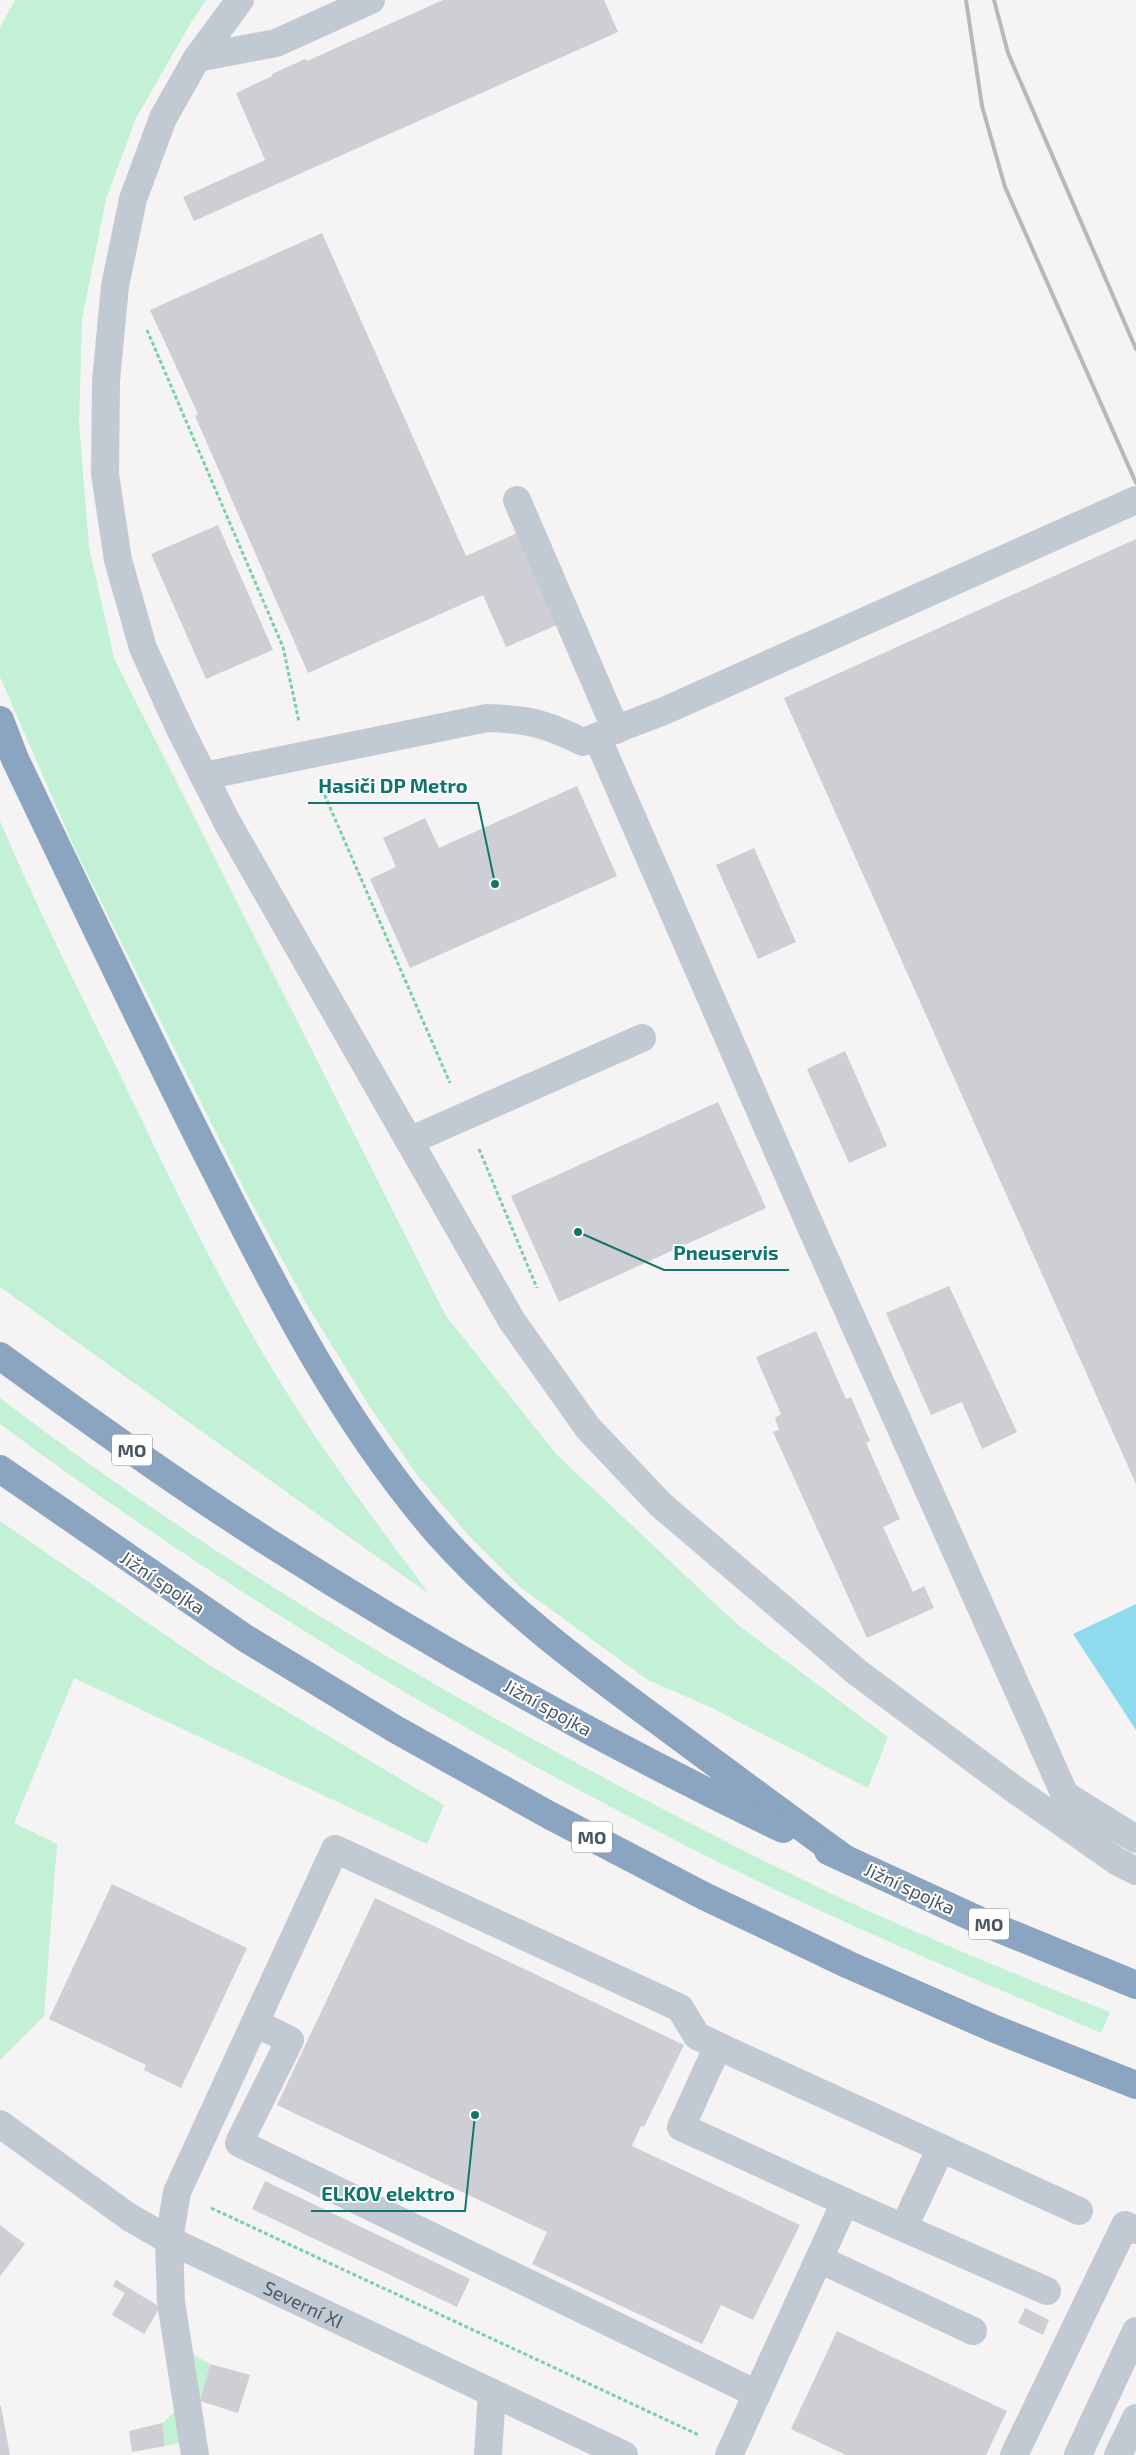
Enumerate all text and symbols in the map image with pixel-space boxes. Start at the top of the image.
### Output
callout: Hasiči DP Metro [308,768,478,803]
text: Hasiči DP Metro [318,773,468,797]
callout: Pneuservis [664,1235,789,1270]
text: Pneuservis [673,1240,779,1264]
road number: MO [112,1434,152,1466]
street label: Jižní spojka [116,1545,210,1619]
street label: Jižní spojka [500,1673,596,1741]
road number: MO [572,1821,612,1852]
street label: Jižní spojka [861,1857,959,1919]
road number: MO [969,1908,1009,1940]
callout: ELKOV elektro [311,2176,465,2211]
text: ELKOV elektro [321,2181,455,2205]
street label: Severní XI [260,2275,347,2332]

